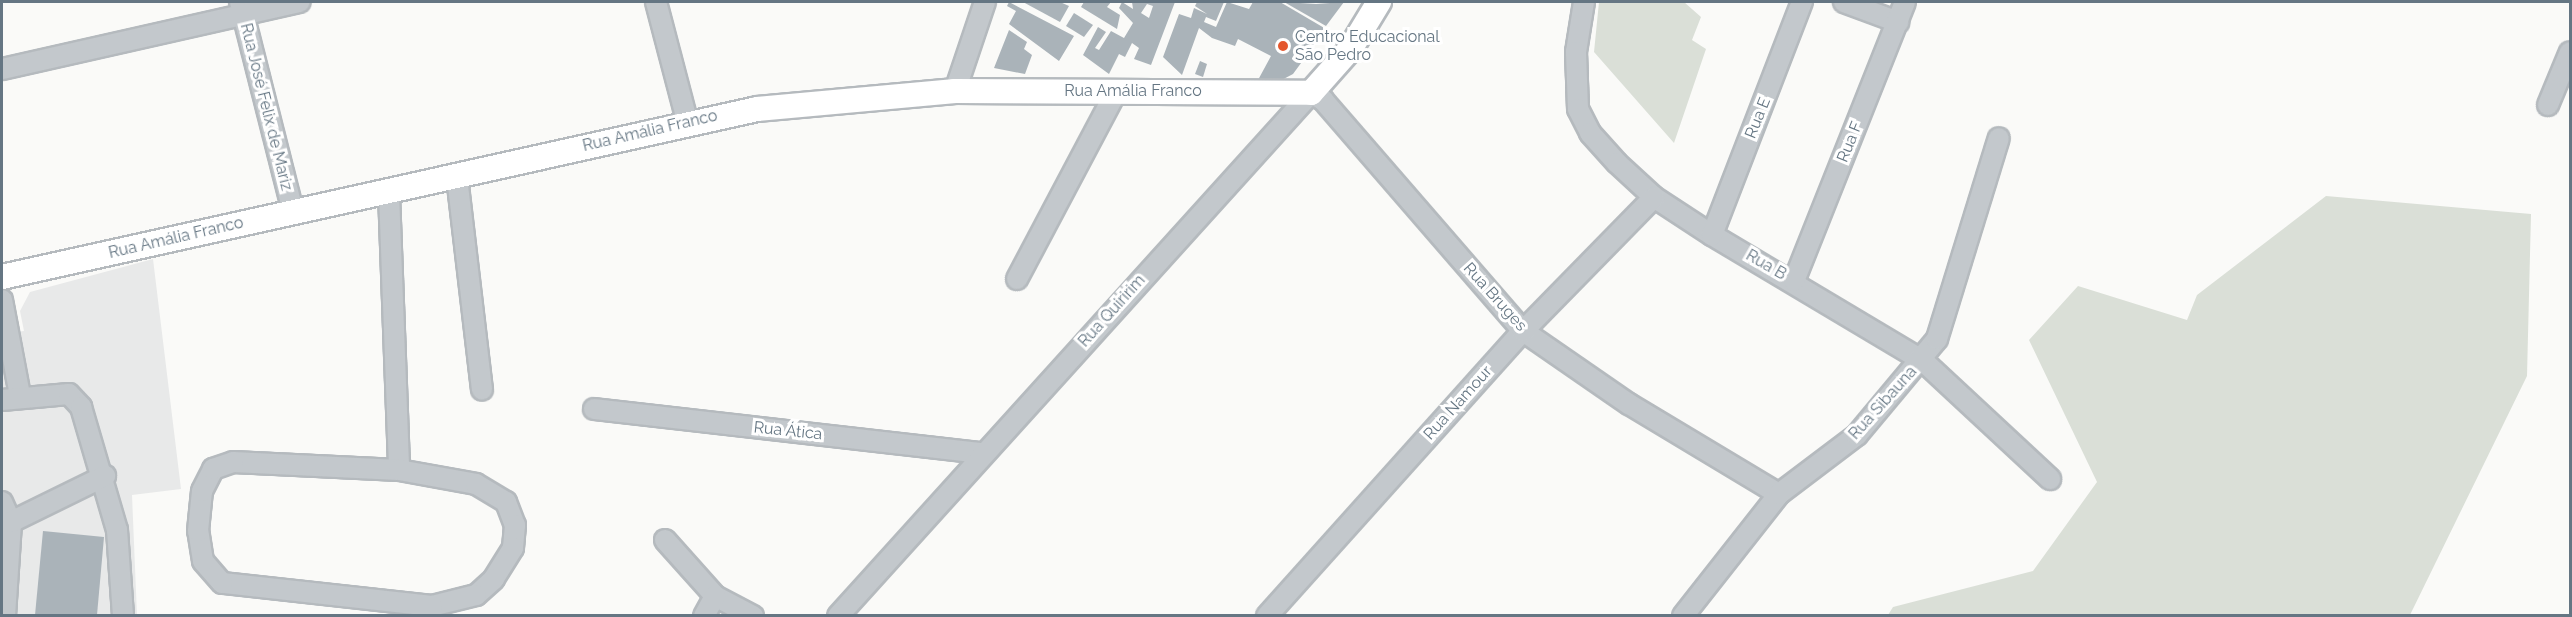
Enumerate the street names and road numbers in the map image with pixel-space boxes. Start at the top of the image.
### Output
street label: Rua José Felix de Mariz [236,21,296,193]
street label: Rua Amália Franco [1064,81,1202,101]
street label: Rua E [1741,95,1775,141]
street label: Rua Amália Franco [581,106,719,156]
street label: Rua F [1833,119,1867,165]
street label: Rua Amália Franco [107,213,245,263]
street label: Rua B [1742,246,1790,284]
street label: Rua Bruges [1459,259,1531,335]
street label: Rua Quiririm [1075,271,1149,351]
street label: Rua Namour [1420,362,1496,444]
street label: Rua Sibauna [1845,362,1921,444]
street label: Rua Ática [752,418,824,444]

